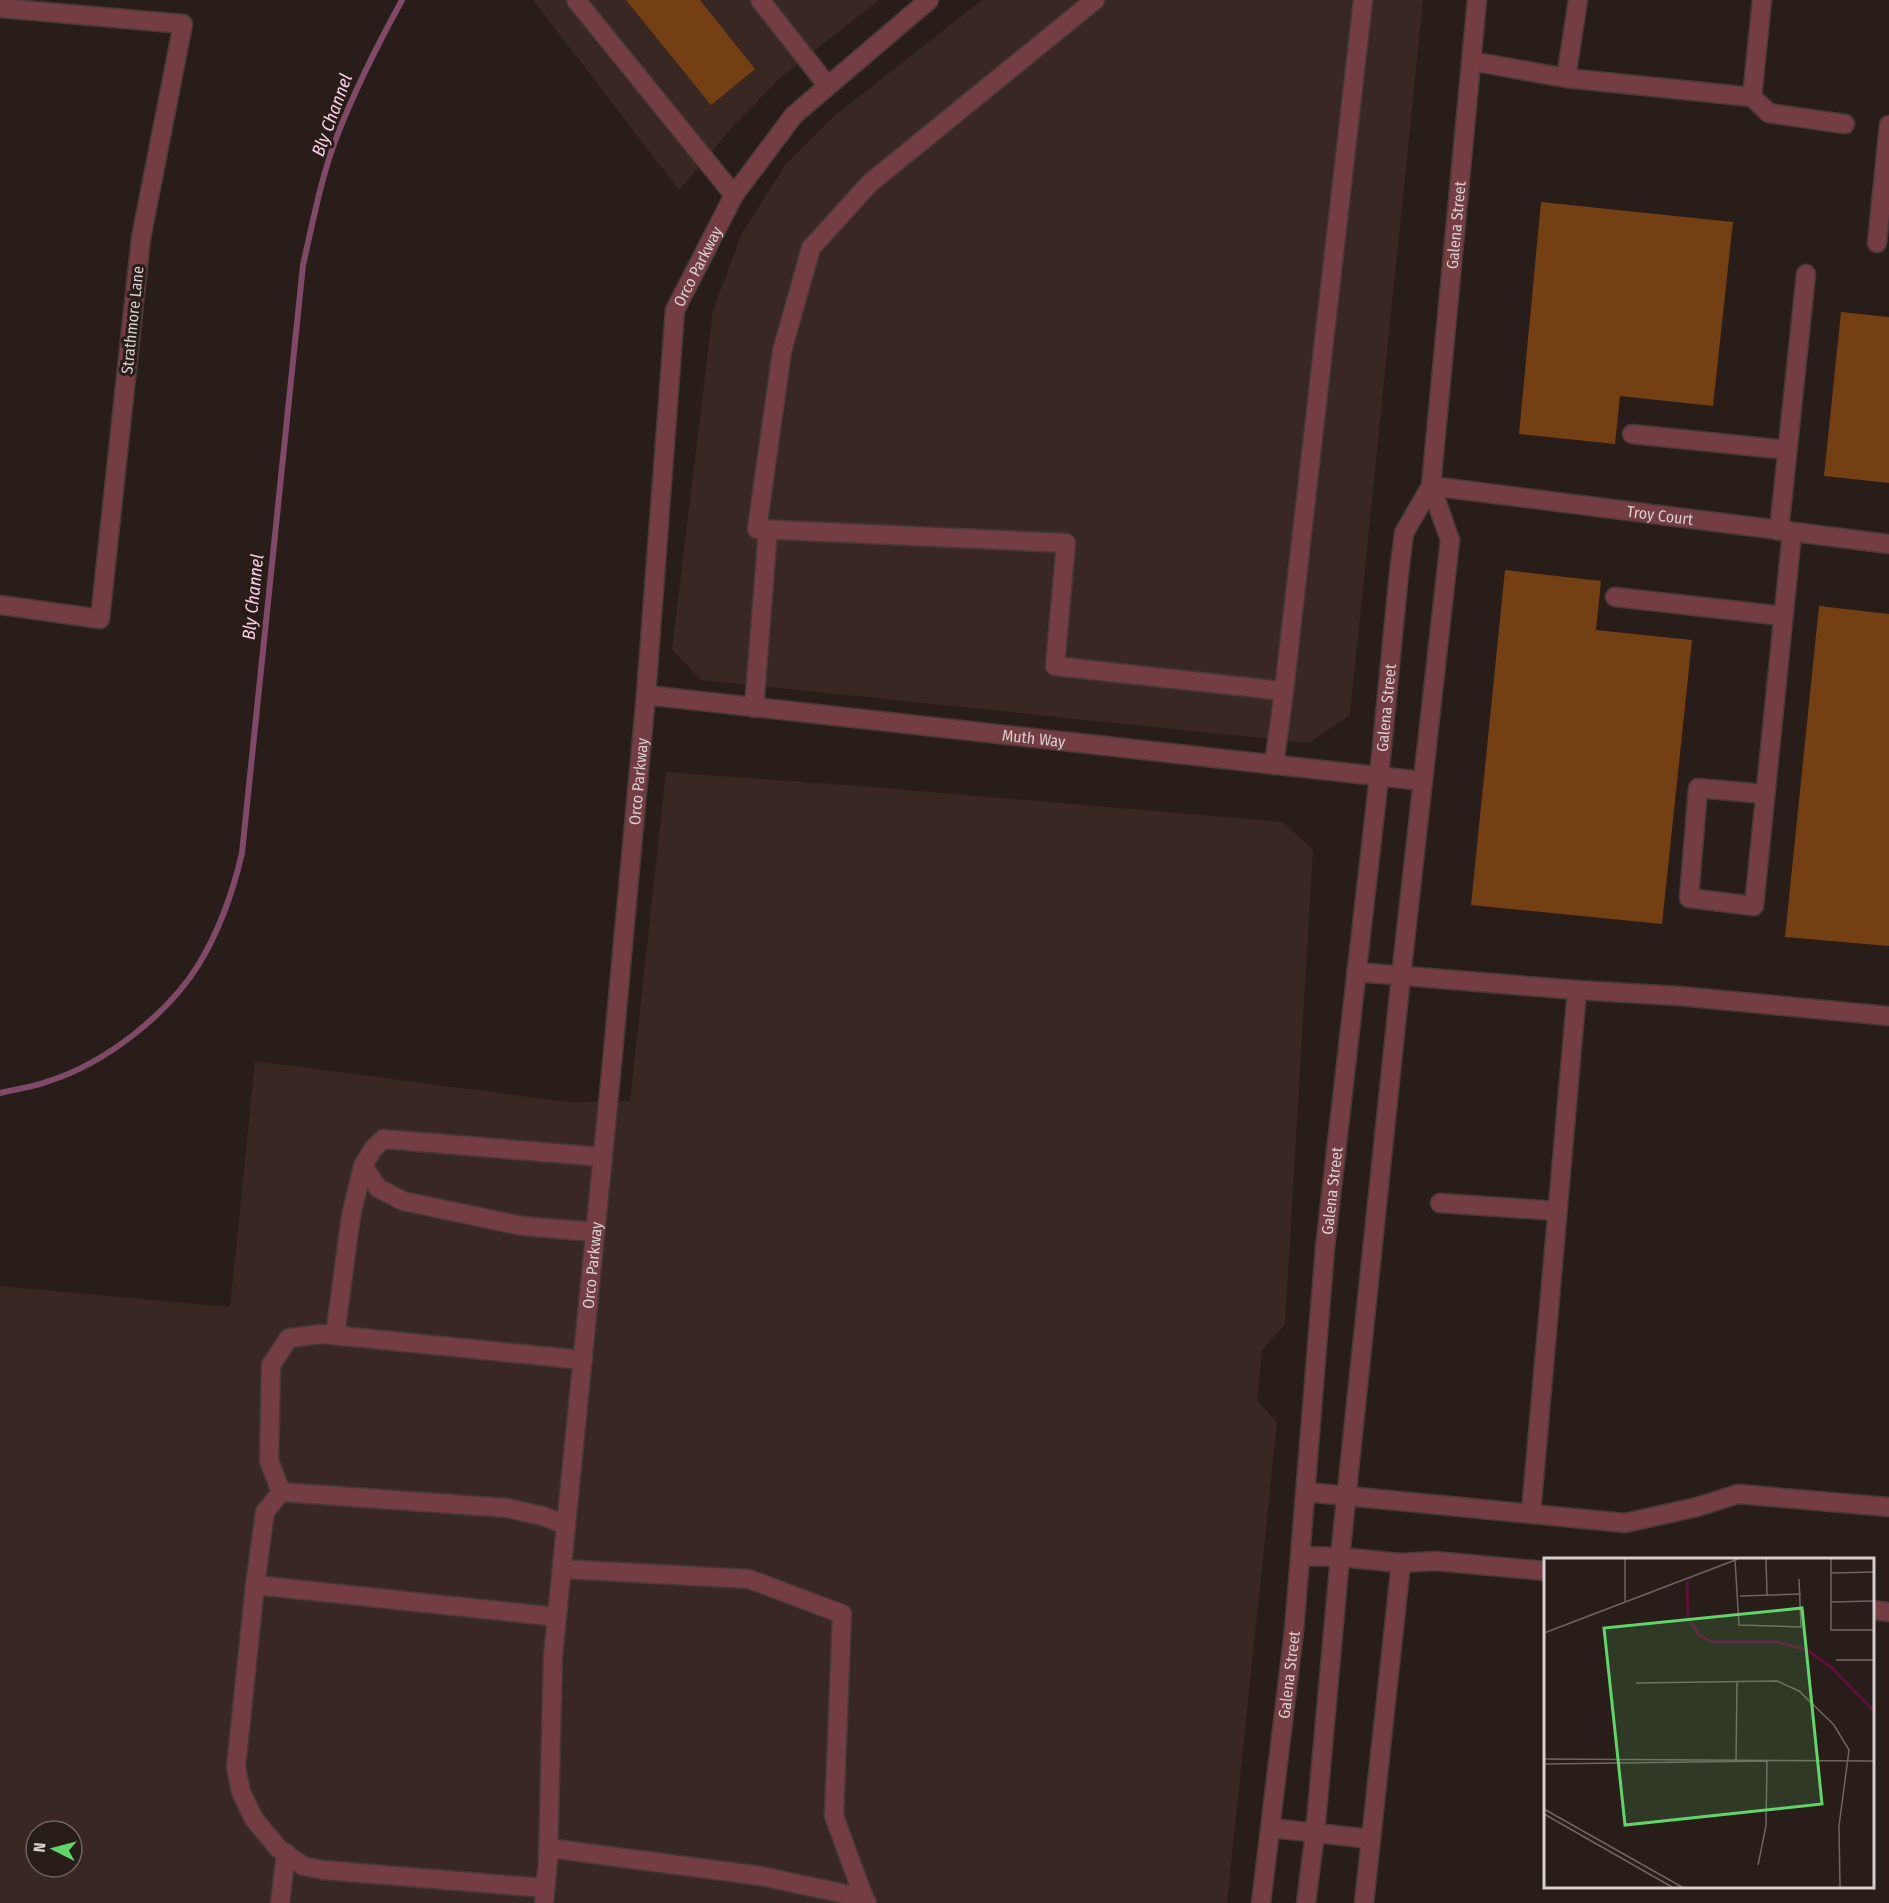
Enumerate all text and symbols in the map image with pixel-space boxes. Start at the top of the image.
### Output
water label: Bly Channel [307,70,357,159]
street label: Galena Street [1443,179,1470,270]
street label: Orco Parkway [669,222,727,310]
street label: Strathmore Lane [117,265,148,375]
street label: Troy Court [1626,502,1695,529]
water label: Bly Channel [238,553,268,641]
street label: Galena Street [1373,662,1400,753]
street label: Muth Way [1001,726,1067,751]
street label: Orco Parkway [625,736,652,826]
street label: Galena Street [1318,1145,1347,1236]
street label: Orco Parkway [579,1220,606,1310]
inset map [1544,1558,1874,1888]
street label: Galena Street [1274,1629,1304,1720]
north arrow [24,1819,84,1879]
text: N [30,1842,50,1853]

